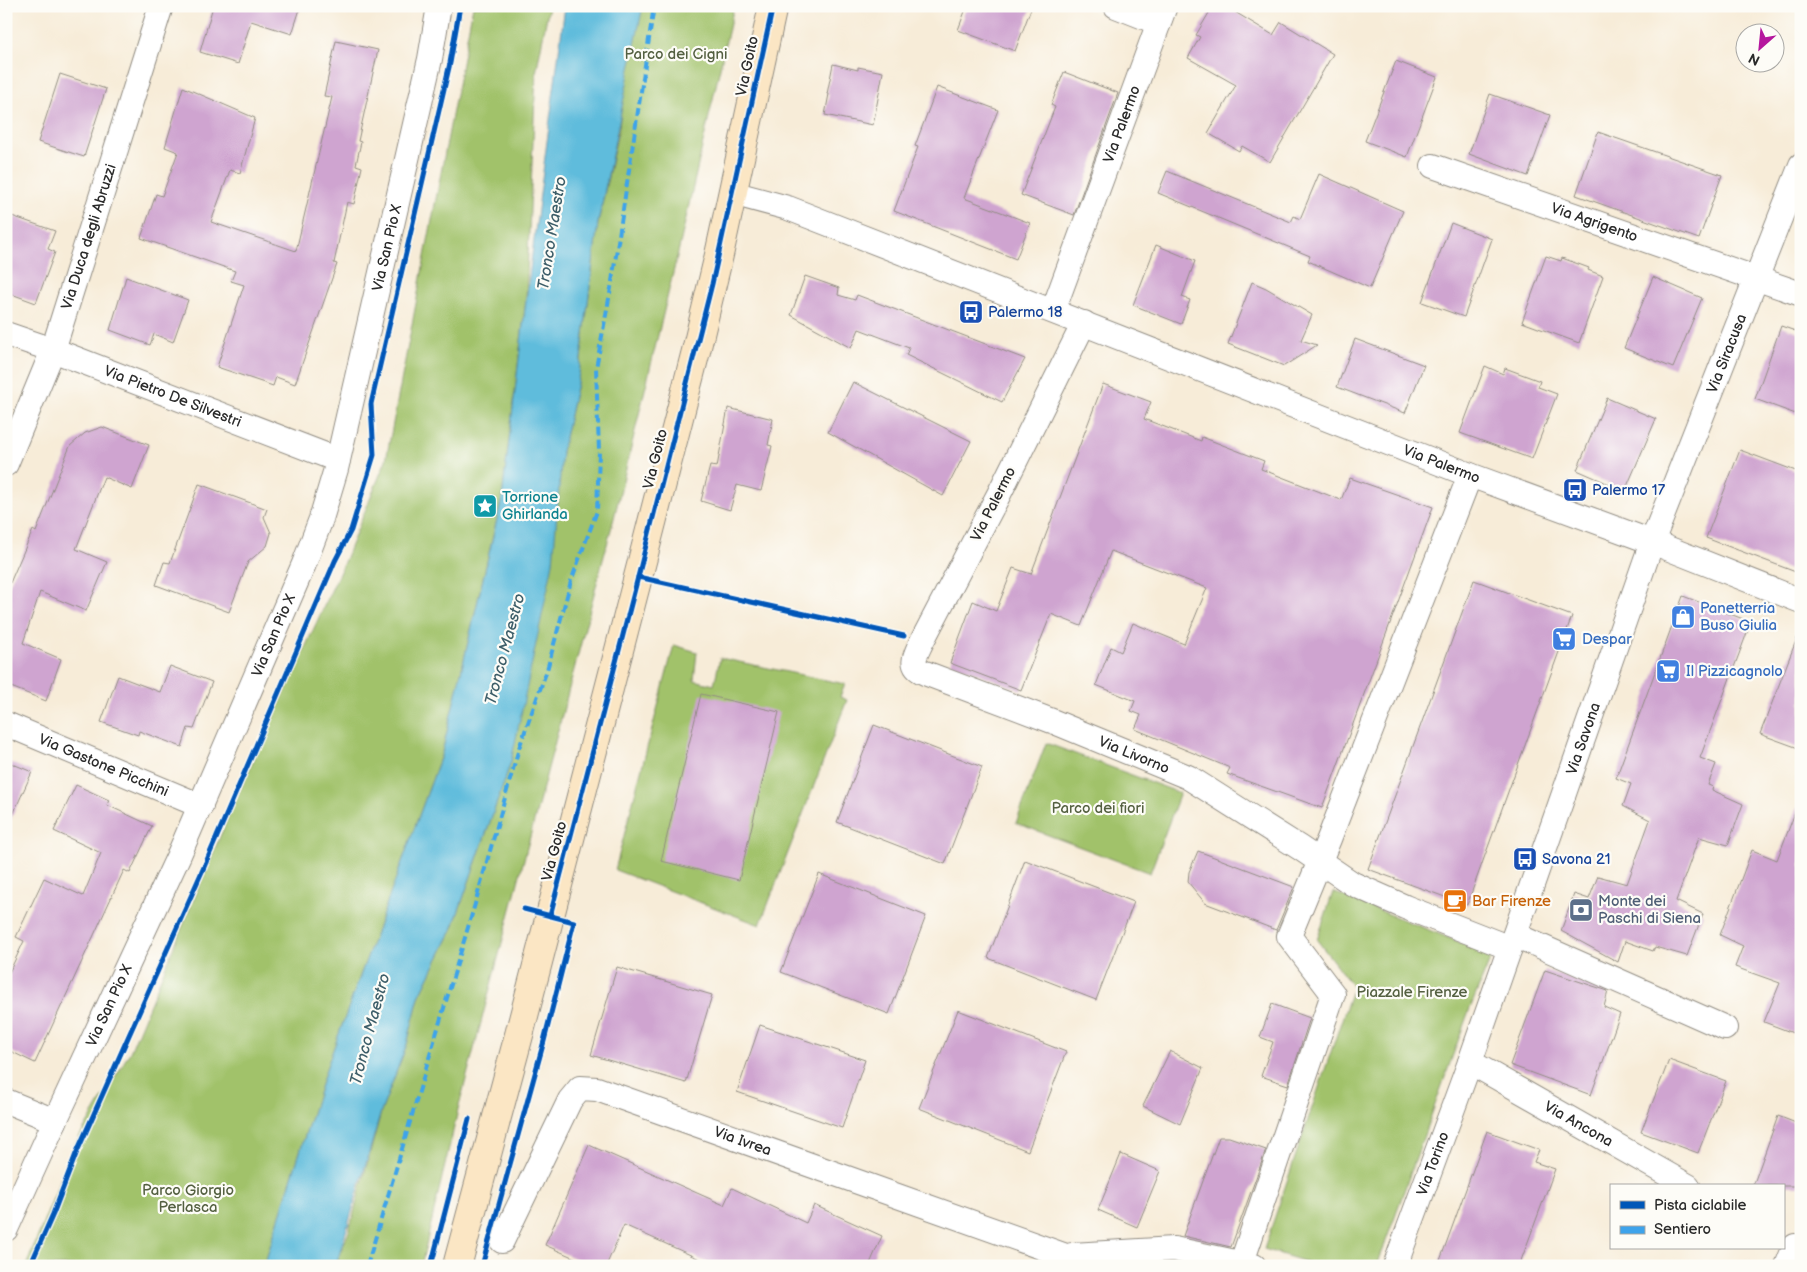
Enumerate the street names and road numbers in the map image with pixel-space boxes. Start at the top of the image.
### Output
street label: Via Goito [732,34,763,98]
street label: Via Palermo [1099,83,1145,166]
street label: Via Duca degli Abruzzi [57,162,121,312]
street label: Via Agrigento [1548,199,1640,247]
street label: Via San Pio X [368,202,406,293]
street label: Via Siracusa [1703,311,1751,396]
street label: Via Pietro De Silvestri [101,362,244,432]
street label: Via Goito [639,427,672,491]
street label: Via Palermo [1400,441,1483,488]
street label: Via Palermo [967,464,1020,545]
street label: Via San Pio X [248,591,300,680]
street label: Via Savona [1562,700,1605,777]
street label: Via Gastone Picchini [36,730,171,801]
street label: Via Livorno [1096,732,1172,778]
street label: Via Goito [537,819,572,883]
street label: Via San Pio X [82,961,137,1050]
street label: Via Ancona [1540,1097,1616,1151]
street label: Via Ivrea [711,1122,774,1160]
street label: Via Torino [1413,1129,1454,1199]

